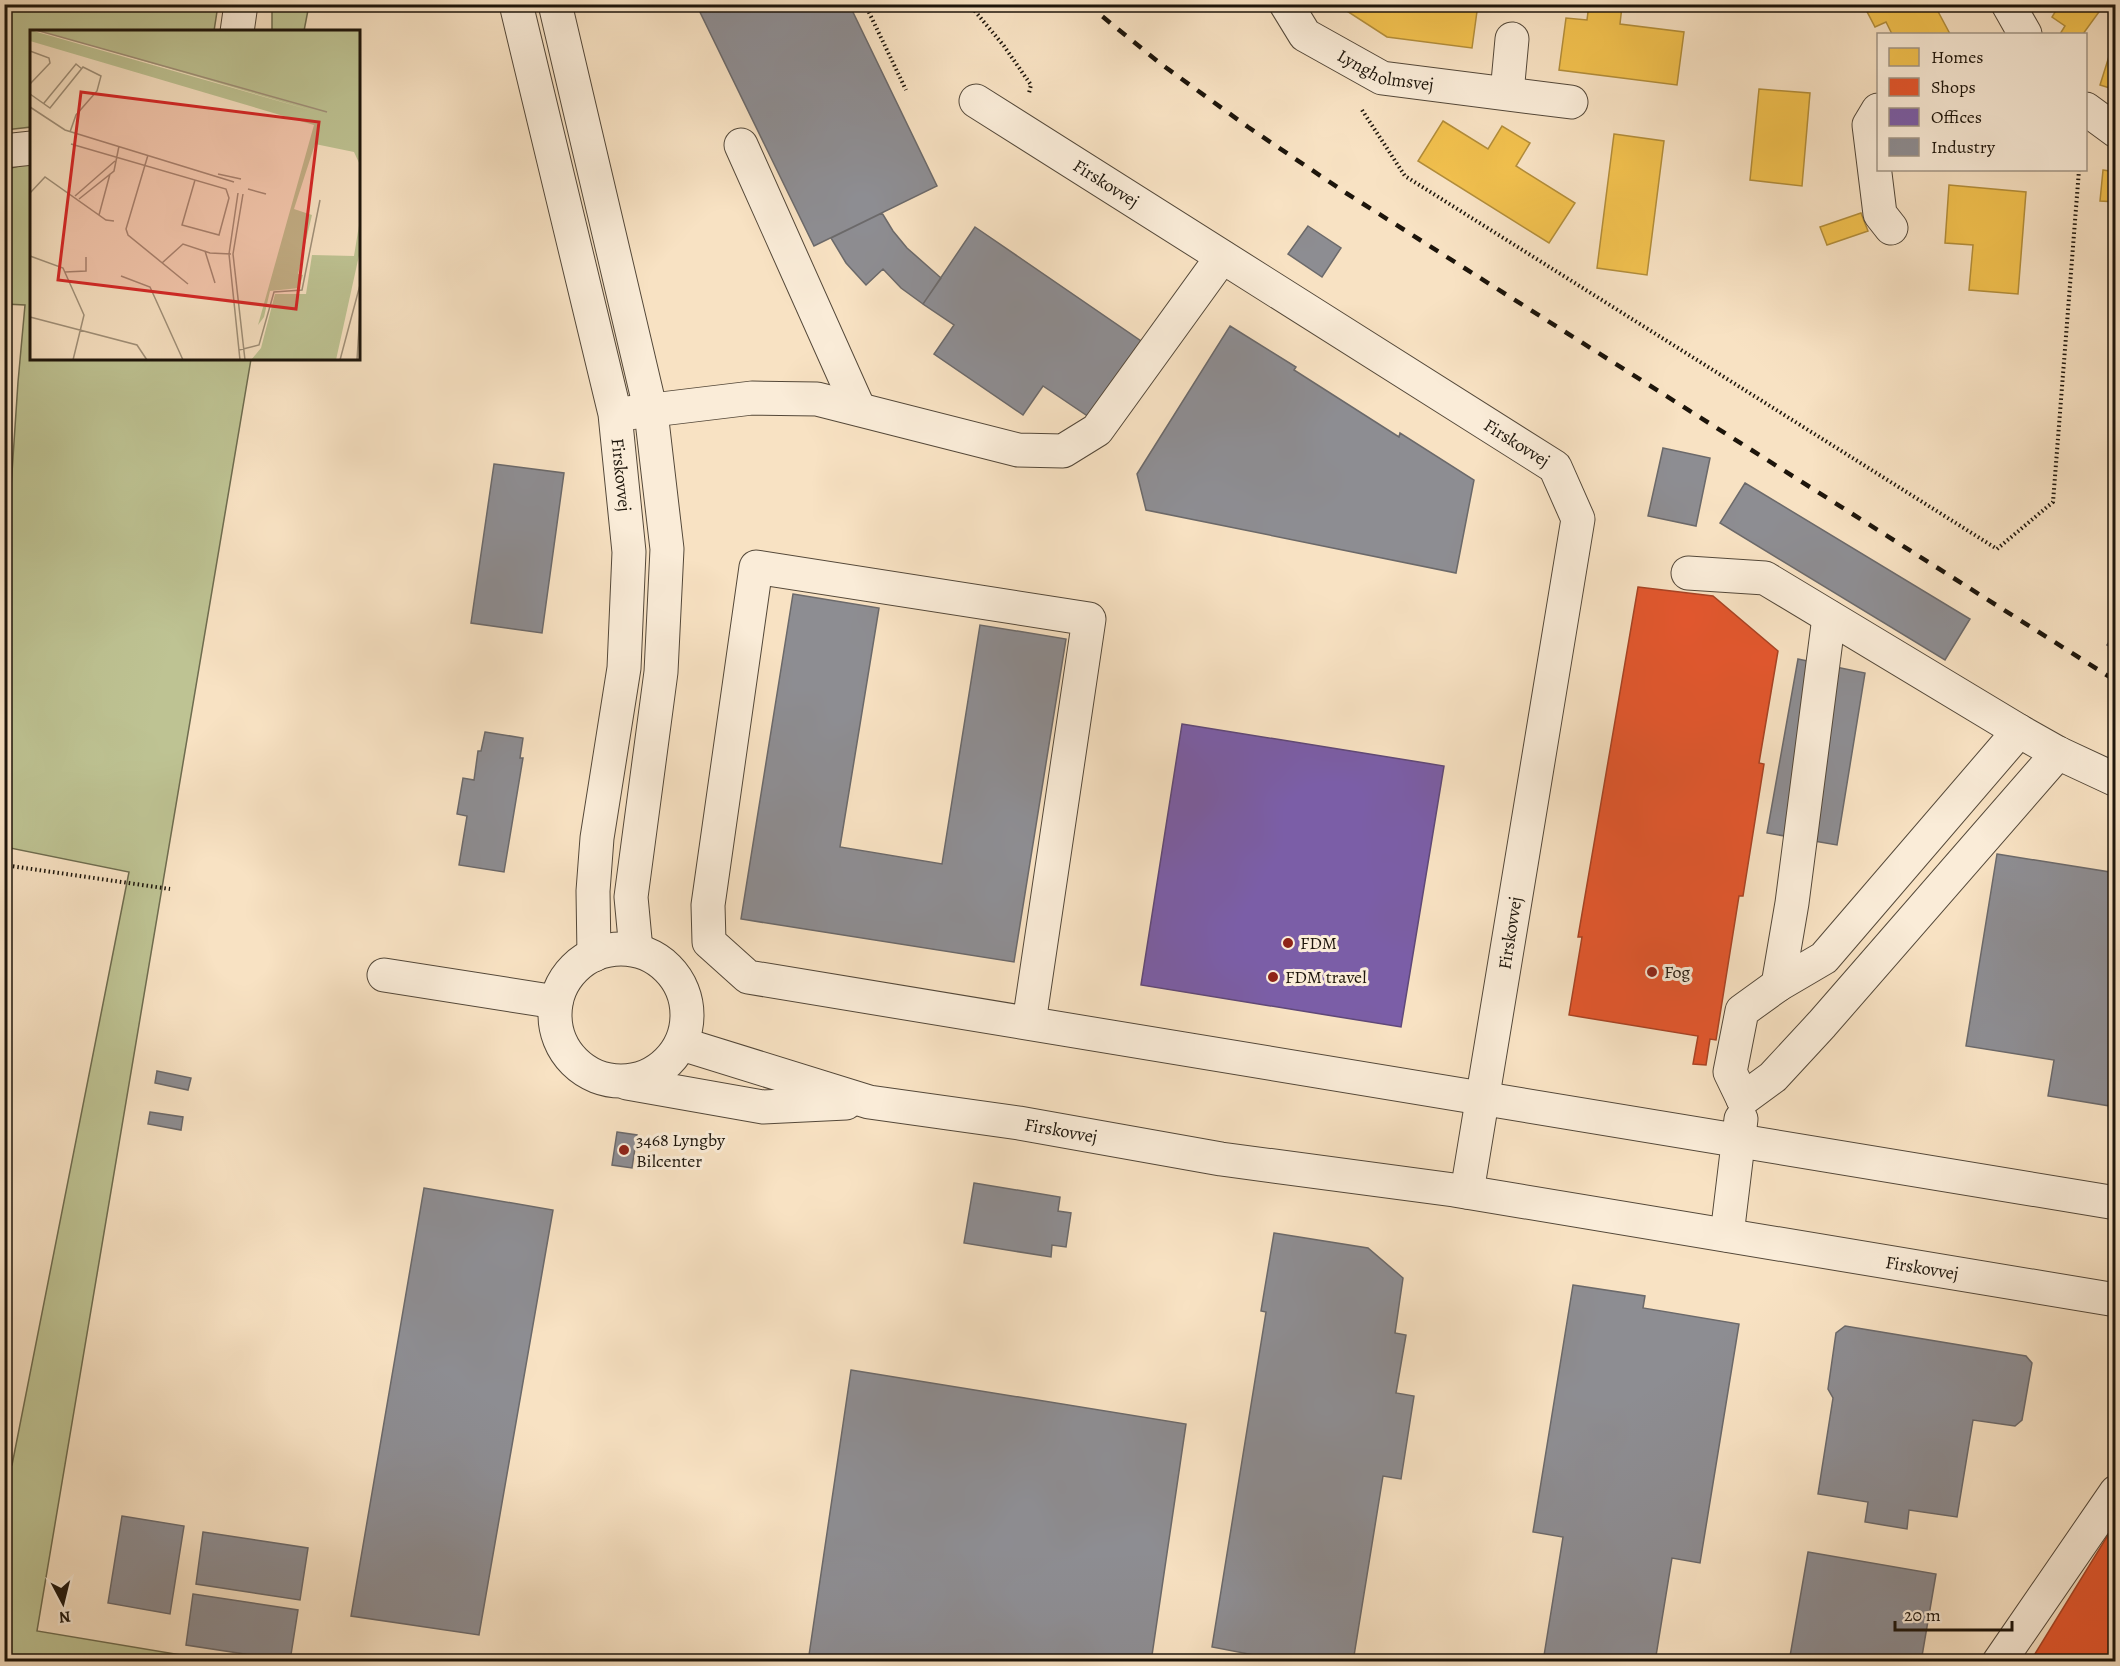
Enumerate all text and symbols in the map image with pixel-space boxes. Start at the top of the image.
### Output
inset map [30,30,360,360]
legend [1877,33,2087,171]
street label: Lyngholmsvej [1333,44,1435,96]
text: Homes [1931,45,1983,69]
text: Shops [1931,75,1976,99]
text: Offices [1931,105,1982,129]
text: Industry [1931,135,1996,159]
street label: Firskovvej [1069,153,1144,213]
street label: Firskovvej [1479,413,1555,473]
street label: Firskovvej [606,437,637,513]
street label: Firskovvej [1492,895,1528,971]
place label: FDM [1300,931,1337,955]
marker: FDM [1281,936,1295,950]
place label: Fog [1664,960,1690,984]
place label: FDM travel [1285,965,1367,989]
marker: Fog [1645,965,1659,979]
marker: FDM travel [1266,970,1280,984]
street label: Firskovvej [1023,1112,1099,1149]
place label: 3468 Lyngby Bilcenter [636,1128,726,1173]
marker: 3468 Lyngby Bilcenter [617,1143,631,1157]
street label: Firskovvej [1884,1250,1960,1286]
north arrow [33,1573,93,1633]
scale bar [1895,1594,2012,1632]
text: 20 m [1904,1603,1941,1627]
text: N [57,1605,72,1629]

